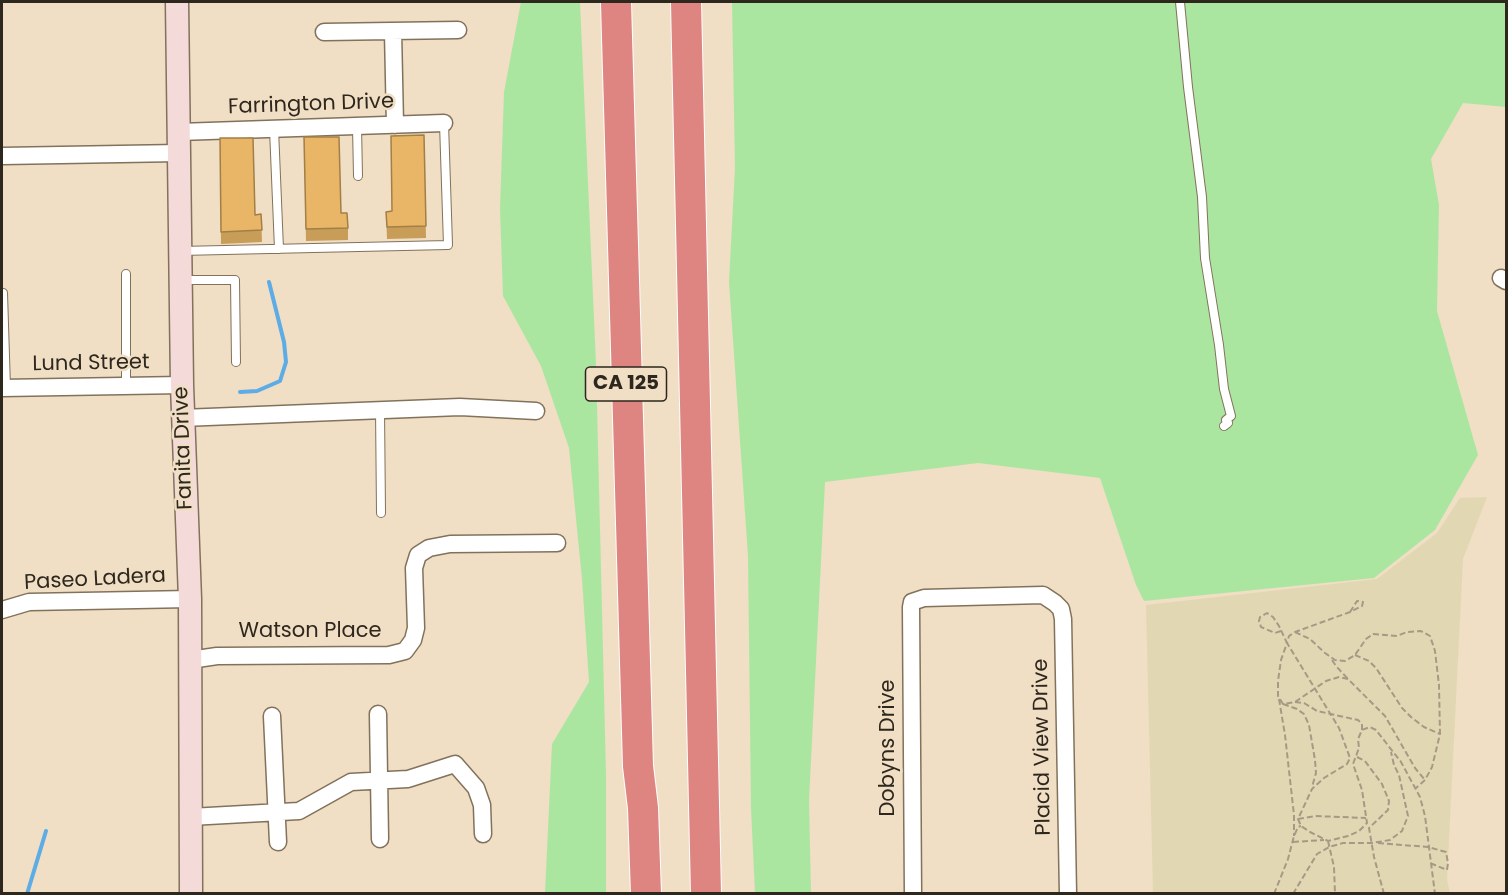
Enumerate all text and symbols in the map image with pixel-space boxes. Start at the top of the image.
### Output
street label: Farrington Drive [228,90,394,120]
street label: Lund Street [32,350,150,378]
road number: CA 125 [586,367,666,401]
street label: Fanita Drive [169,386,199,510]
street label: Paseo Ladera [23,564,167,596]
street label: Watson Place [238,619,382,645]
street label: Placid View Drive [1029,658,1057,836]
street label: Dobyns Drive [876,680,902,816]

